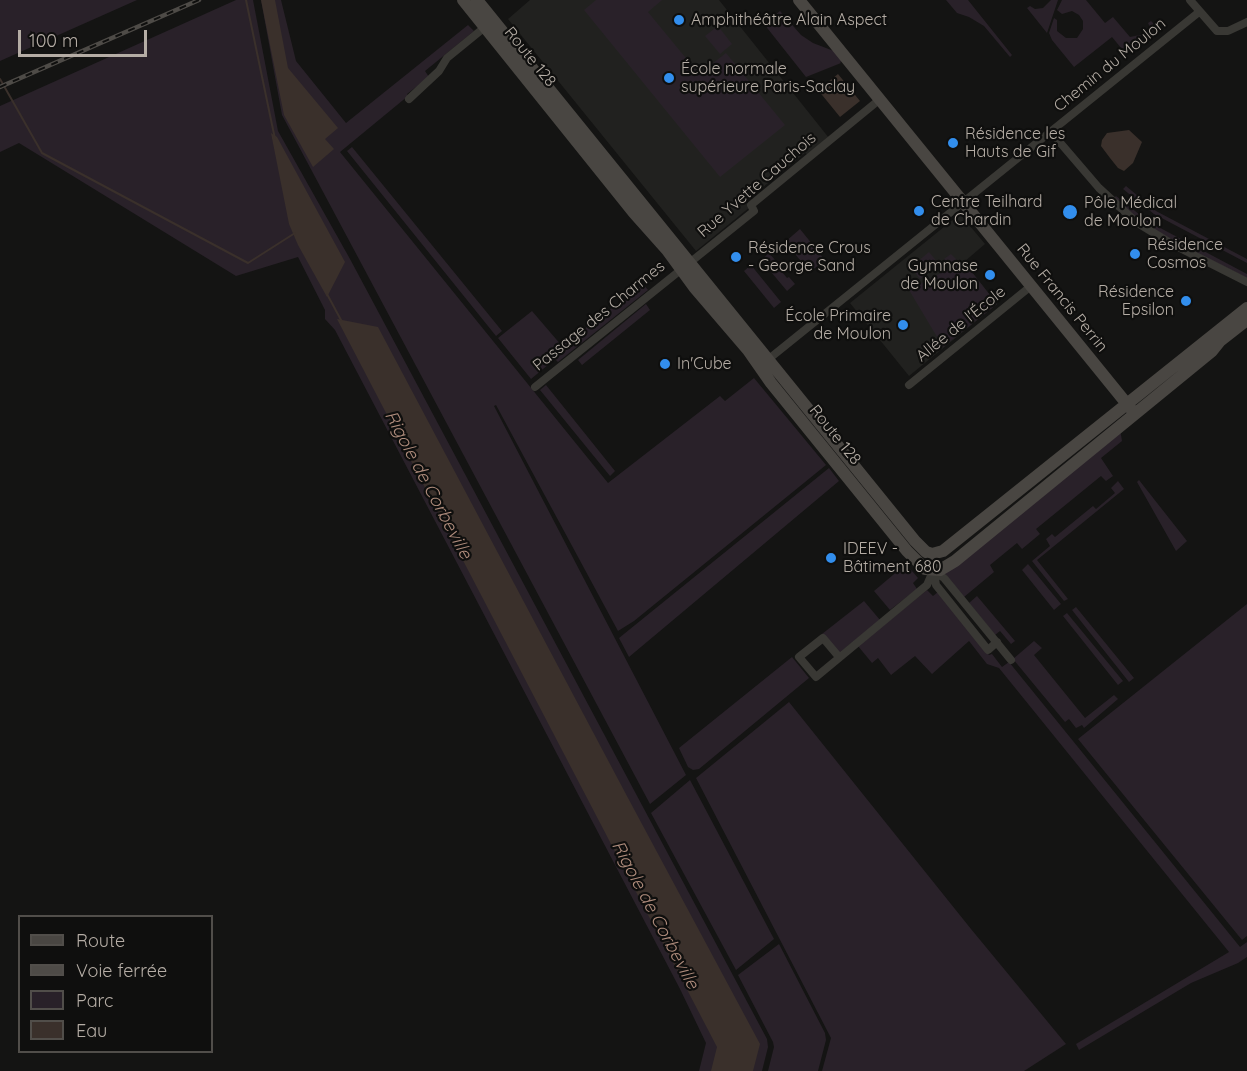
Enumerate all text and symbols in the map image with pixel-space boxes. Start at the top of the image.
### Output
place label: Amphithéâtre Alain Aspect [691,10,887,30]
marker: Amphithéâtre Alain Aspect [672,13,686,27]
street label: Chemin du Moulon [1050,14,1170,116]
scale bar [21,18,150,56]
street label: Route 128 [500,23,560,91]
text: 100 m [29,29,78,52]
place label: École normale supérieure Paris-Saclay [681,59,855,97]
marker: École normale supérieure Paris-Saclay [662,71,676,85]
place label: Résidence les Hauts de Gif [965,124,1065,162]
street label: Rue Yvette Cauchois [694,128,820,242]
marker: Résidence les Hauts de Gif [946,136,960,150]
place label: Centre Teilhard de Chardin [931,192,1043,230]
place label: Pôle Médical de Moulon [1084,193,1177,231]
marker: Pôle Médical de Moulon [1061,203,1079,221]
marker: Centre Teilhard de Chardin [912,204,926,218]
place label: Résidence Cosmos [1147,235,1223,273]
place label: Résidence Crous - George Sand [748,238,871,276]
street label: Rue Francis Perrin [1012,240,1112,356]
marker: Résidence Cosmos [1128,247,1142,261]
marker: Résidence Crous - George Sand [729,250,743,264]
place label: Gymnase de Moulon [900,256,978,294]
street label: Passage des Charmes [529,257,669,375]
marker: Gymnase de Moulon [983,268,997,282]
street label: Allée de l'École [912,282,1010,366]
place label: Résidence Epsilon [1098,282,1174,320]
marker: Résidence Epsilon [1179,294,1193,308]
place label: École Primaire de Moulon [785,306,891,344]
marker: École Primaire de Moulon [896,318,910,332]
place label: In'Cube [677,354,732,374]
marker: In'Cube [658,357,672,371]
street label: Route 128 [805,401,865,469]
water label: Rigole de Corbeville [380,407,476,563]
place label: IDEEV - Bâtiment 680 [843,539,941,577]
marker: IDEEV - Bâtiment 680 [824,551,838,565]
water label: Rigole de Corbeville [607,837,703,993]
legend [18,915,213,1053]
text: Route [76,929,125,952]
text: Voie ferrée [76,959,167,982]
text: Parc [76,989,113,1012]
text: Eau [76,1019,107,1042]

